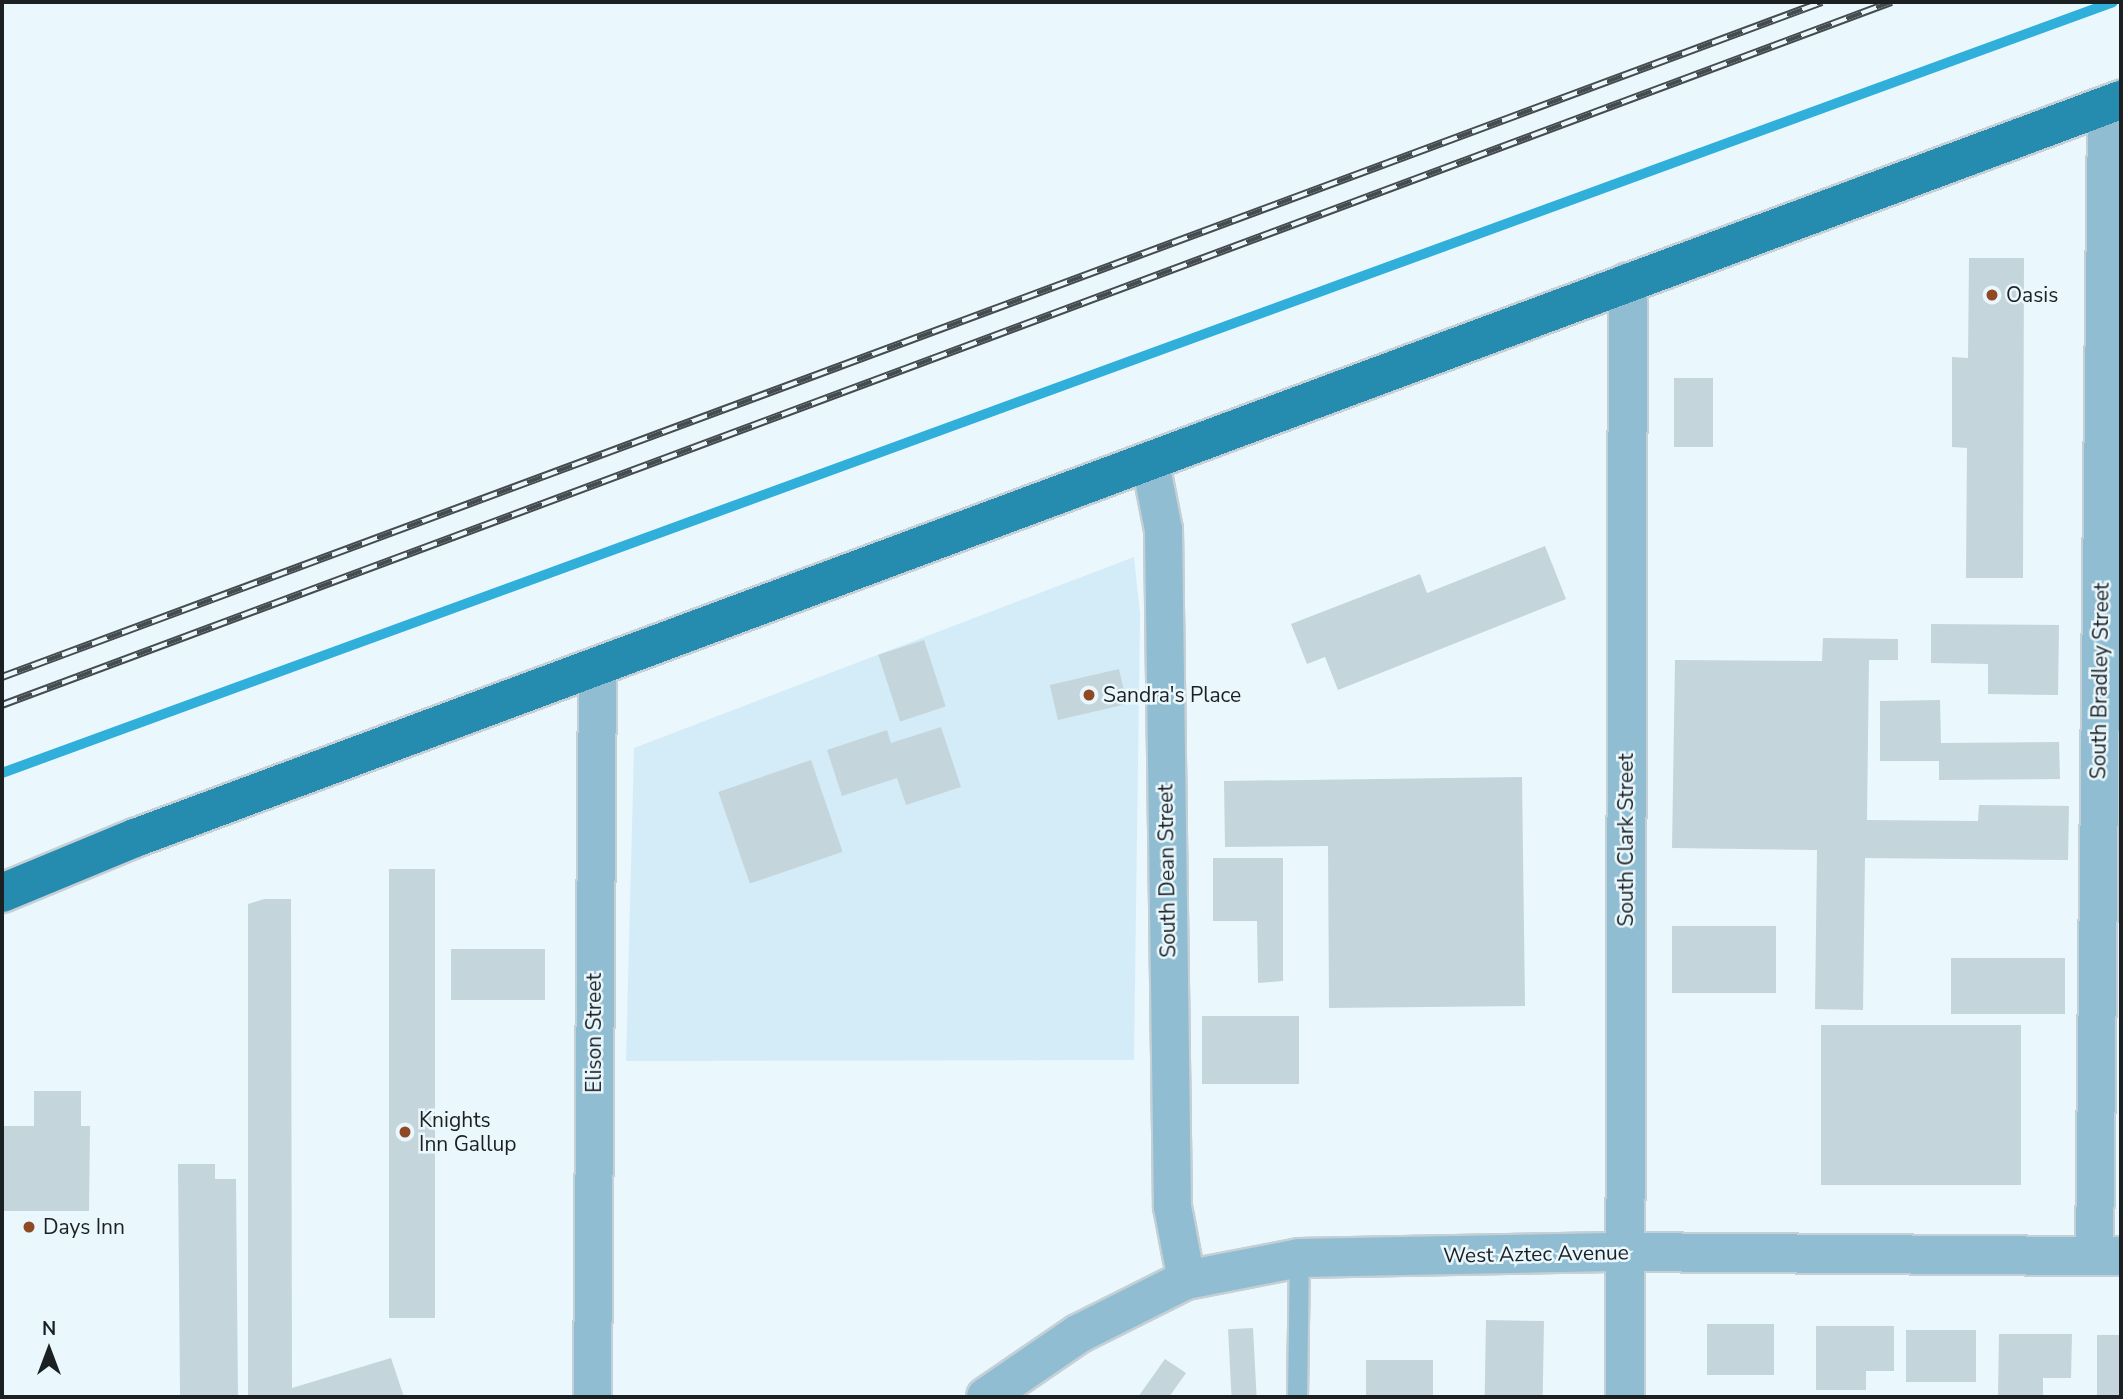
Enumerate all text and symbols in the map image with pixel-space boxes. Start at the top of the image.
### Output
place label: Oasis [2006,282,2058,308]
marker: Oasis [1984,287,2000,303]
street label: South Bradley Street [2086,582,2114,780]
place label: Sandra's Place [1103,682,1241,708]
marker: Sandra's Place [1081,687,1097,703]
street label: South Clark Street [1613,753,1639,927]
street label: South Dean Street [1153,784,1181,958]
street label: Elison Street [581,973,607,1093]
place label: Knights Inn Gallup [419,1107,516,1157]
marker: Knights Inn Gallup [397,1124,413,1140]
place label: Days Inn [43,1214,125,1240]
marker: Days Inn [21,1219,37,1235]
street label: West Aztec Avenue [1443,1240,1629,1268]
north arrow [14,1315,84,1385]
text: N [42,1316,56,1342]

